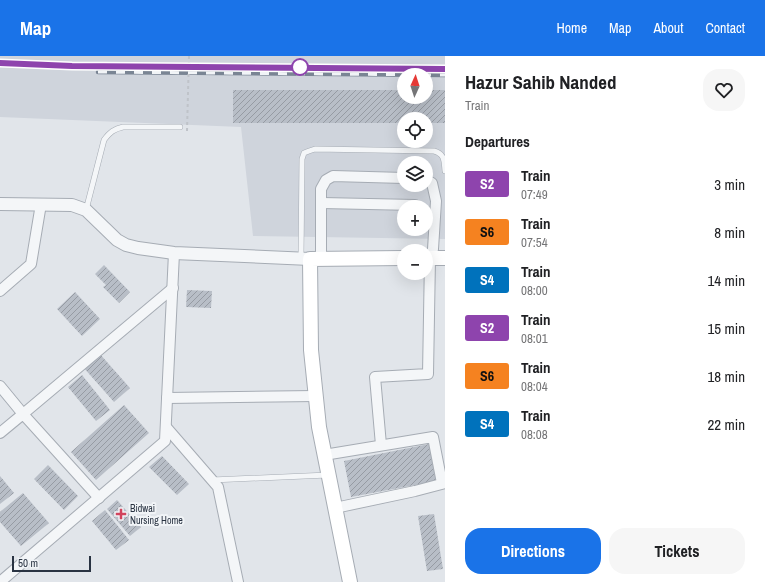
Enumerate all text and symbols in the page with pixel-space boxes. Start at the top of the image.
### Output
text: Map [20,15,51,41]
text: Home [556,19,587,37]
text: Map [609,19,631,37]
text: About [653,19,683,37]
text: Contact [705,19,745,37]
unlabelled marker [291,58,309,76]
north arrow [397,68,433,104]
map controls [397,68,433,280]
text: Hazur Sahib Nanded [465,69,617,95]
button: heart [703,69,745,111]
text: Train [465,97,490,114]
button: locate [397,112,433,148]
text: Departures [465,131,530,152]
button: layers [397,156,433,192]
text: Train [521,165,550,186]
text: 3 min [714,174,745,195]
text: S2 [480,175,494,193]
text: 07:49 [521,186,548,203]
button: + [397,200,433,236]
text: Train [521,213,550,234]
text: 8 min [714,222,745,243]
text: S6 [480,223,494,241]
text: 07:54 [521,234,548,251]
button: − [397,244,433,280]
text: Train [521,261,550,282]
text: 14 min [707,270,745,291]
text: S4 [480,271,494,289]
text: 08:00 [521,282,548,299]
text: Train [521,309,550,330]
text: 15 min [707,318,745,339]
text: S2 [480,319,494,337]
text: 08:01 [521,330,548,347]
text: Train [521,357,550,378]
text: 18 min [707,366,745,387]
text: S6 [480,367,494,385]
text: 08:04 [521,378,548,395]
text: Train [521,405,550,426]
text: 22 min [707,414,745,435]
text: S4 [480,415,494,433]
text: 08:08 [521,426,548,443]
place label: Bidwai Nursing Home [130,502,183,527]
marker: Bidwai Nursing Home [115,508,127,520]
button: Directions [465,528,601,574]
button: Tickets [609,528,745,574]
scale bar [12,554,91,573]
text: 50 m [18,556,38,570]

